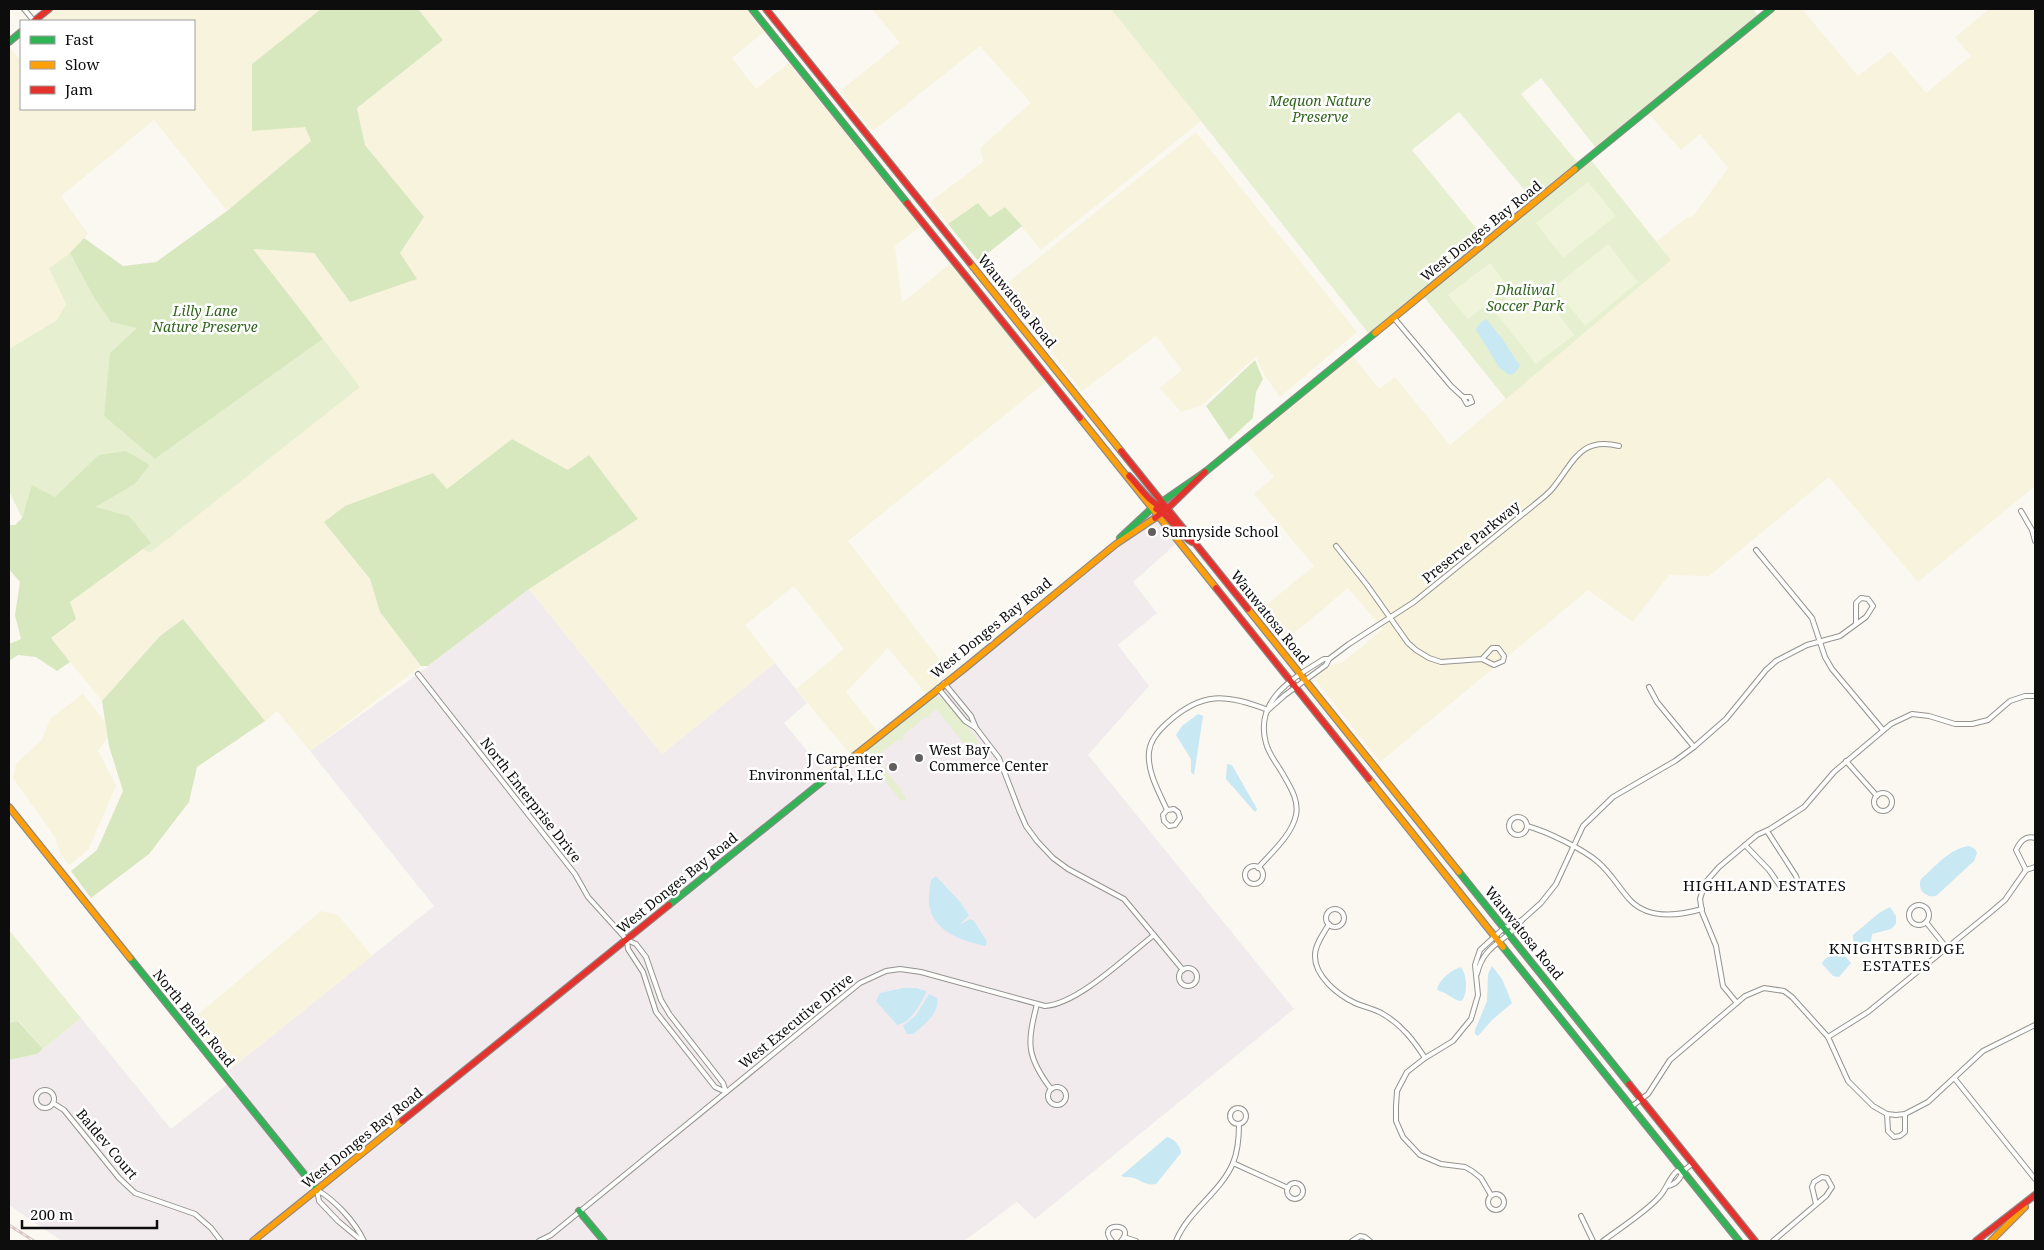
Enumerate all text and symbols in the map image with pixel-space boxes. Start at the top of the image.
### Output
legend [20,20,195,110]
text: Fast [65,29,94,49]
text: Slow [65,54,99,74]
text: Jam [64,79,93,99]
park label: Mequon Nature Preserve [1268,91,1371,126]
street label: West Donges Bay Road [1416,176,1545,285]
street label: Wauwatosa Road [974,250,1061,352]
park label: Dhaliwal Soccer Park [1486,280,1565,315]
park label: Lilly Lane Nature Preserve [151,301,258,336]
street label: Preserve Parkway [1418,496,1524,587]
place label: Sunnyside School [1162,522,1279,541]
marker: Sunnyside School [1146,526,1158,538]
street label: Wauwatosa Road [1227,566,1314,668]
street label: West Donges Bay Road [926,573,1055,682]
street label: North Enterprise Drive [477,733,586,866]
place label: West Bay Commerce Center [929,740,1049,775]
place label: J Carpenter Environmental, LLC [749,749,883,784]
marker: West Bay Commerce Center [913,752,925,764]
marker: J Carpenter Environmental, LLC [887,761,899,773]
street label: West Donges Bay Road [612,828,741,937]
district label: HIGHLAND ESTATES [1683,875,1847,895]
street label: Wauwatosa Road [1481,882,1568,984]
district label: KNIGHTSBRIDGE ESTATES [1829,938,1965,975]
street label: North Baehr Road [149,965,240,1071]
street label: West Executive Drive [735,969,857,1073]
street label: West Donges Bay Road [297,1083,426,1192]
street label: Baldev Court [72,1105,142,1183]
scale bar [22,1198,158,1230]
text: 200 m [30,1204,73,1224]

